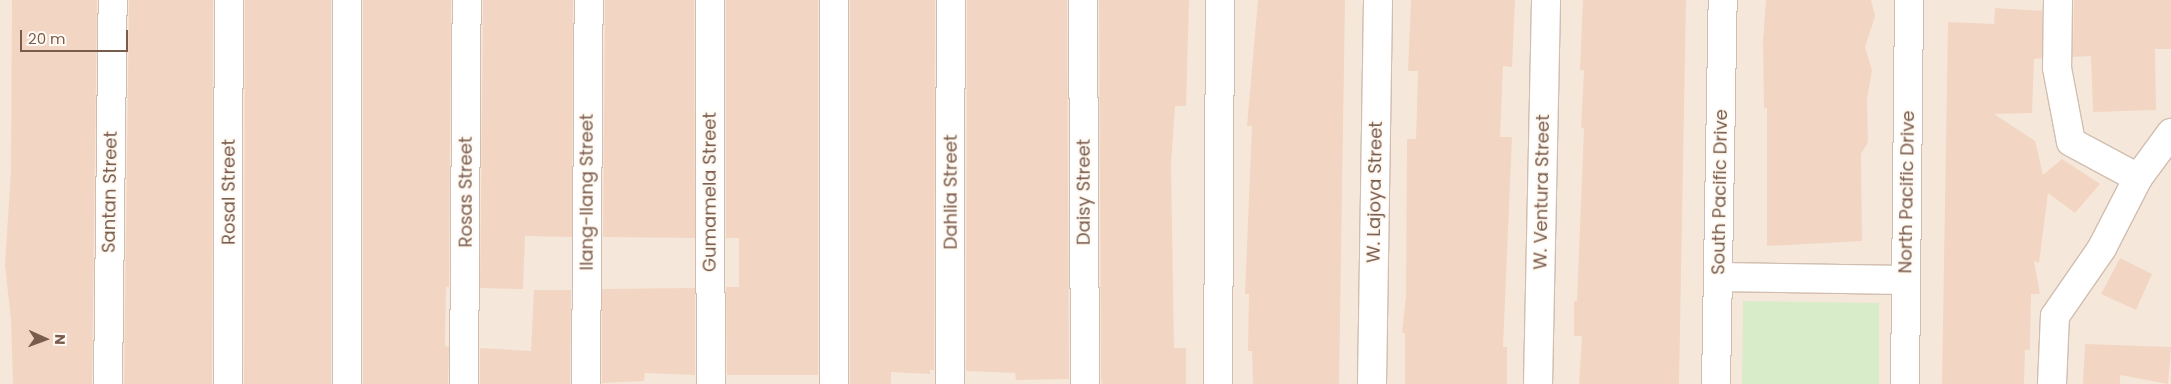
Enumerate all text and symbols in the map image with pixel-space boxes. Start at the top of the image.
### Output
scale bar [22,20,130,52]
text: 20 m [28,28,66,49]
street label: South Pacific Drive [1708,109,1732,275]
street label: North Pacific Drive [1895,110,1919,274]
street label: Gumamela Street [699,112,721,272]
street label: Ilang-Ilang Street [576,114,598,270]
street label: W. Ventura Street [1530,114,1554,270]
street label: W. Lajoya Street [1363,121,1387,263]
street label: Santan Street [98,131,122,253]
street label: Dahlia Street [940,135,962,249]
street label: Rosas Street [455,137,477,247]
street label: Rosal Street [218,139,240,245]
street label: Daisy Street [1073,139,1095,245]
north arrow [20,314,70,364]
text: N [50,334,70,345]

